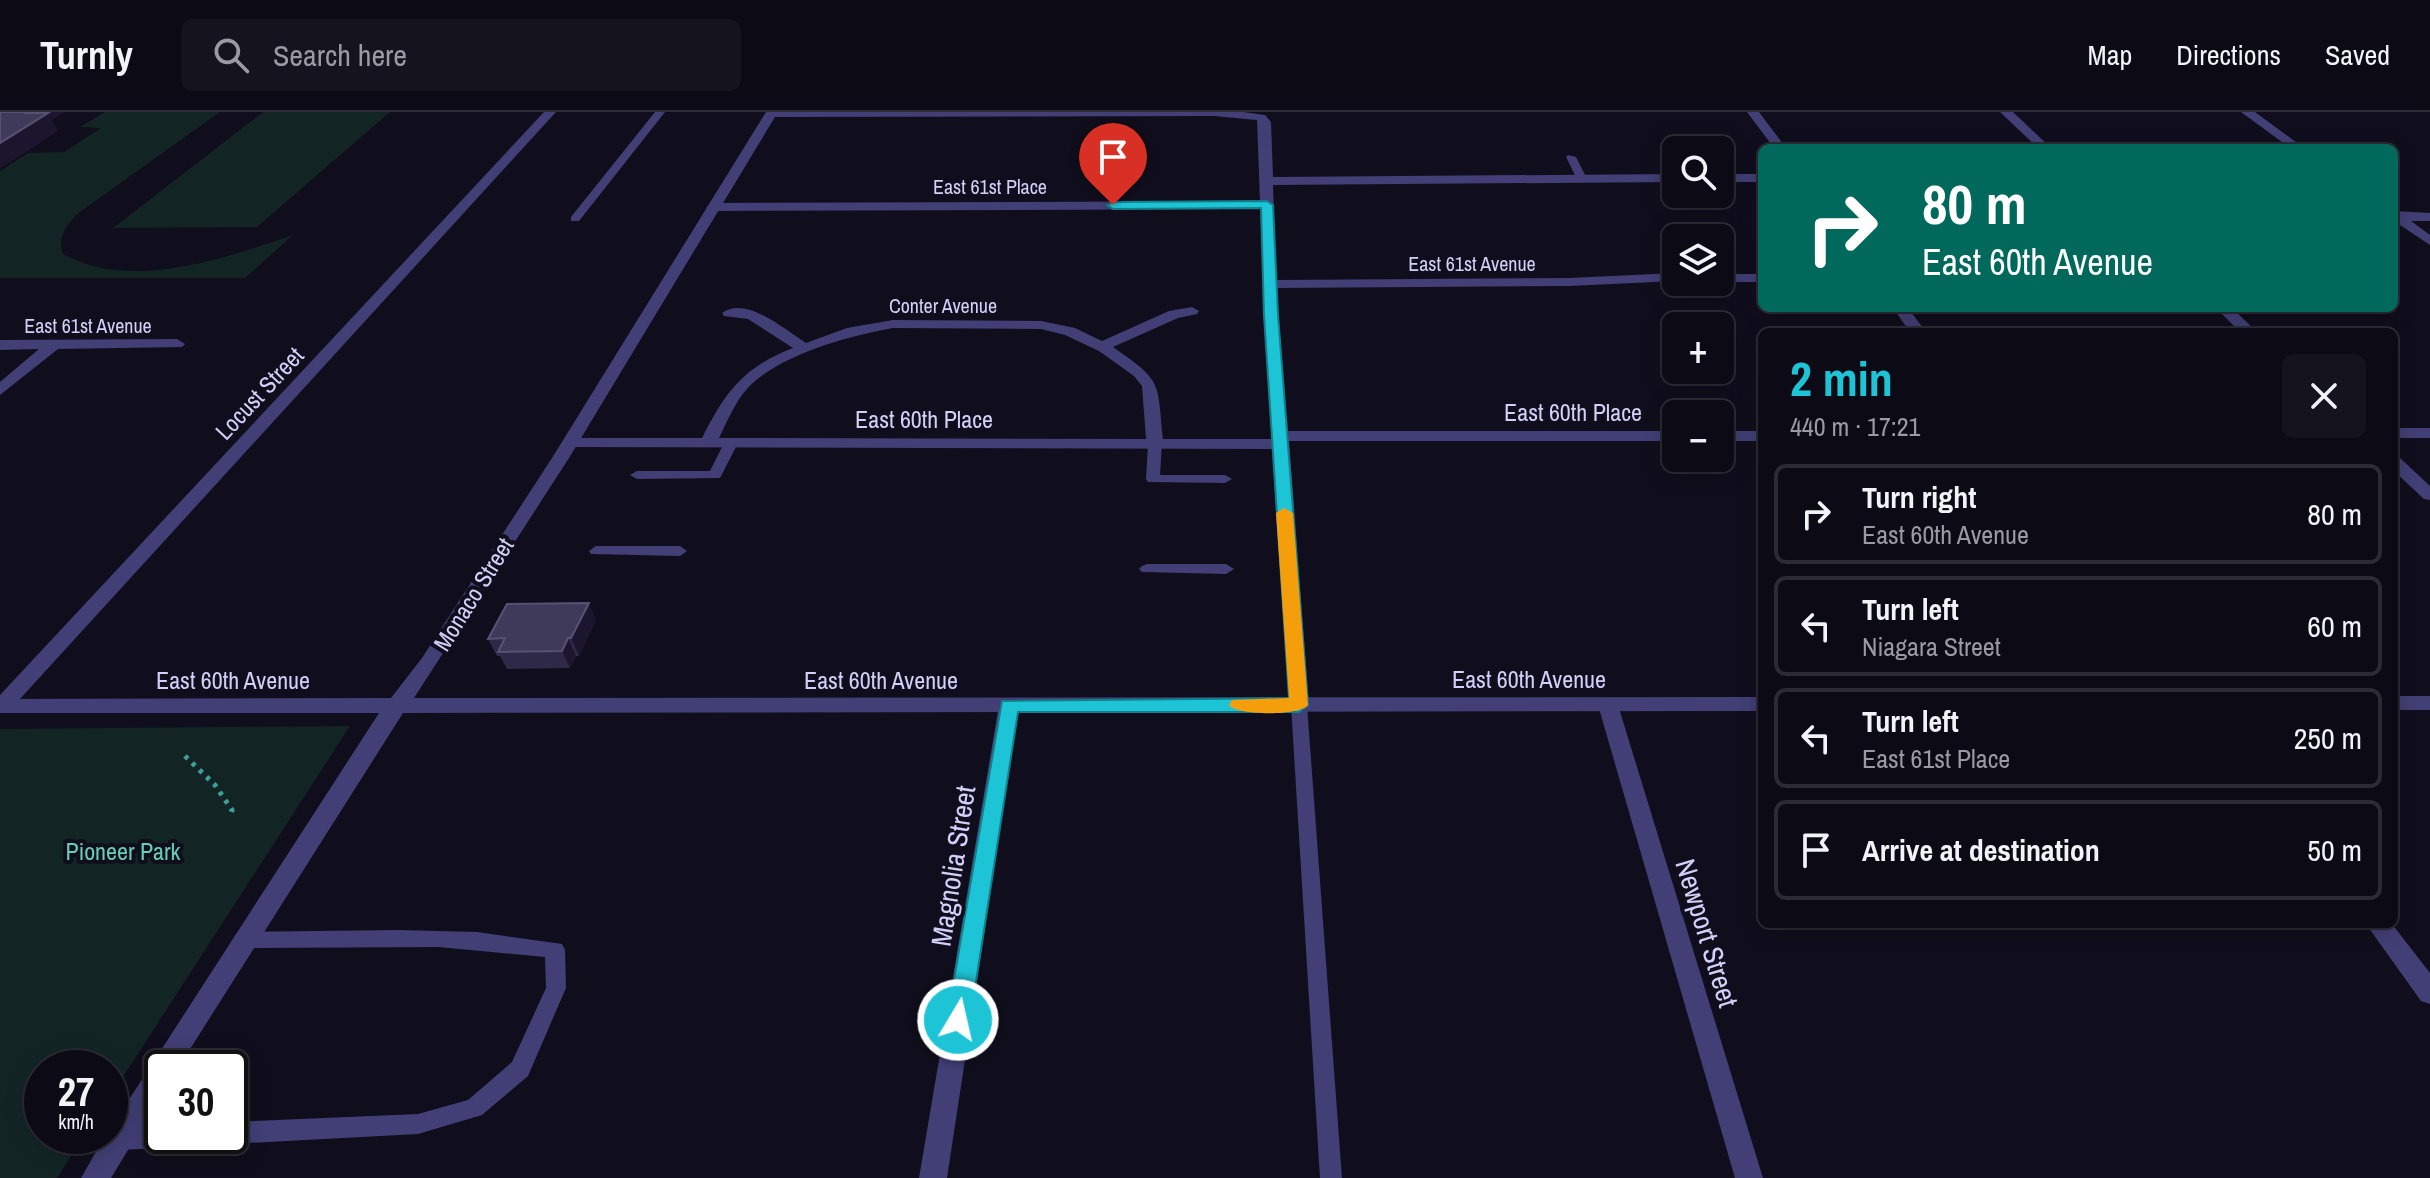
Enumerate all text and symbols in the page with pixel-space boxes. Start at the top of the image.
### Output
search box [181,19,741,91]
text: Turnly [40,30,133,81]
icon: search [209,33,253,77]
text: Search here [273,35,407,75]
text: Map [2088,36,2132,74]
text: Directions [2176,36,2281,74]
text: Saved [2325,36,2390,74]
pin [1079,123,1147,205]
icon: arrive [1091,135,1135,179]
map controls [1662,136,1734,472]
button: search [1662,136,1734,208]
text: 80 m [1922,166,2027,241]
street label: East 61st Place [933,173,1047,200]
icon: right [1790,176,1894,280]
button: layers [1662,224,1734,296]
text: East 60th Avenue [1922,238,2153,286]
street label: East 61st Avenue [1408,250,1536,277]
street label: Conter Avenue [889,292,997,319]
street label: East 61st Avenue [24,312,152,339]
button: + [1662,312,1734,384]
street label: Locust Street [208,339,311,446]
text: 2 min [1790,346,1893,411]
button: close [2282,354,2366,438]
street label: East 60th Place [1504,396,1642,428]
button: − [1662,400,1734,472]
street label: East 60th Place [855,403,993,435]
text: 440 m · 17:21 [1790,409,1920,444]
text: Turn right [1862,477,1976,517]
icon: right [1794,492,1838,536]
text: 80 m [2307,494,2362,534]
text: East 60th Avenue [1862,517,2029,552]
street label: Monaco Street [426,531,521,657]
text: Turn left [1862,589,1959,629]
icon: left [1794,604,1838,648]
text: 60 m [2307,606,2362,646]
text: Niagara Street [1862,629,2001,664]
street label: East 60th Avenue [1452,663,1606,695]
street label: East 60th Avenue [156,664,310,696]
street label: East 60th Avenue [804,664,958,696]
text: Turn left [1862,701,1959,741]
icon: left [1794,716,1838,760]
text: 250 m [2294,718,2362,758]
text: East 61st Place [1862,741,2010,776]
street label: Magnolia Street [922,783,984,949]
icon: arrive [1794,828,1838,872]
text: Arrive at destination [1862,830,2100,870]
text: 50 m [2307,830,2362,870]
park label: Pioneer Park [66,835,181,867]
street label: Newport Street [1666,854,1748,1012]
position arrow [916,978,1000,1062]
speed limit sign: 30 [144,1050,248,1154]
text: 27 [58,1065,94,1118]
text: km/h [58,1108,94,1135]

